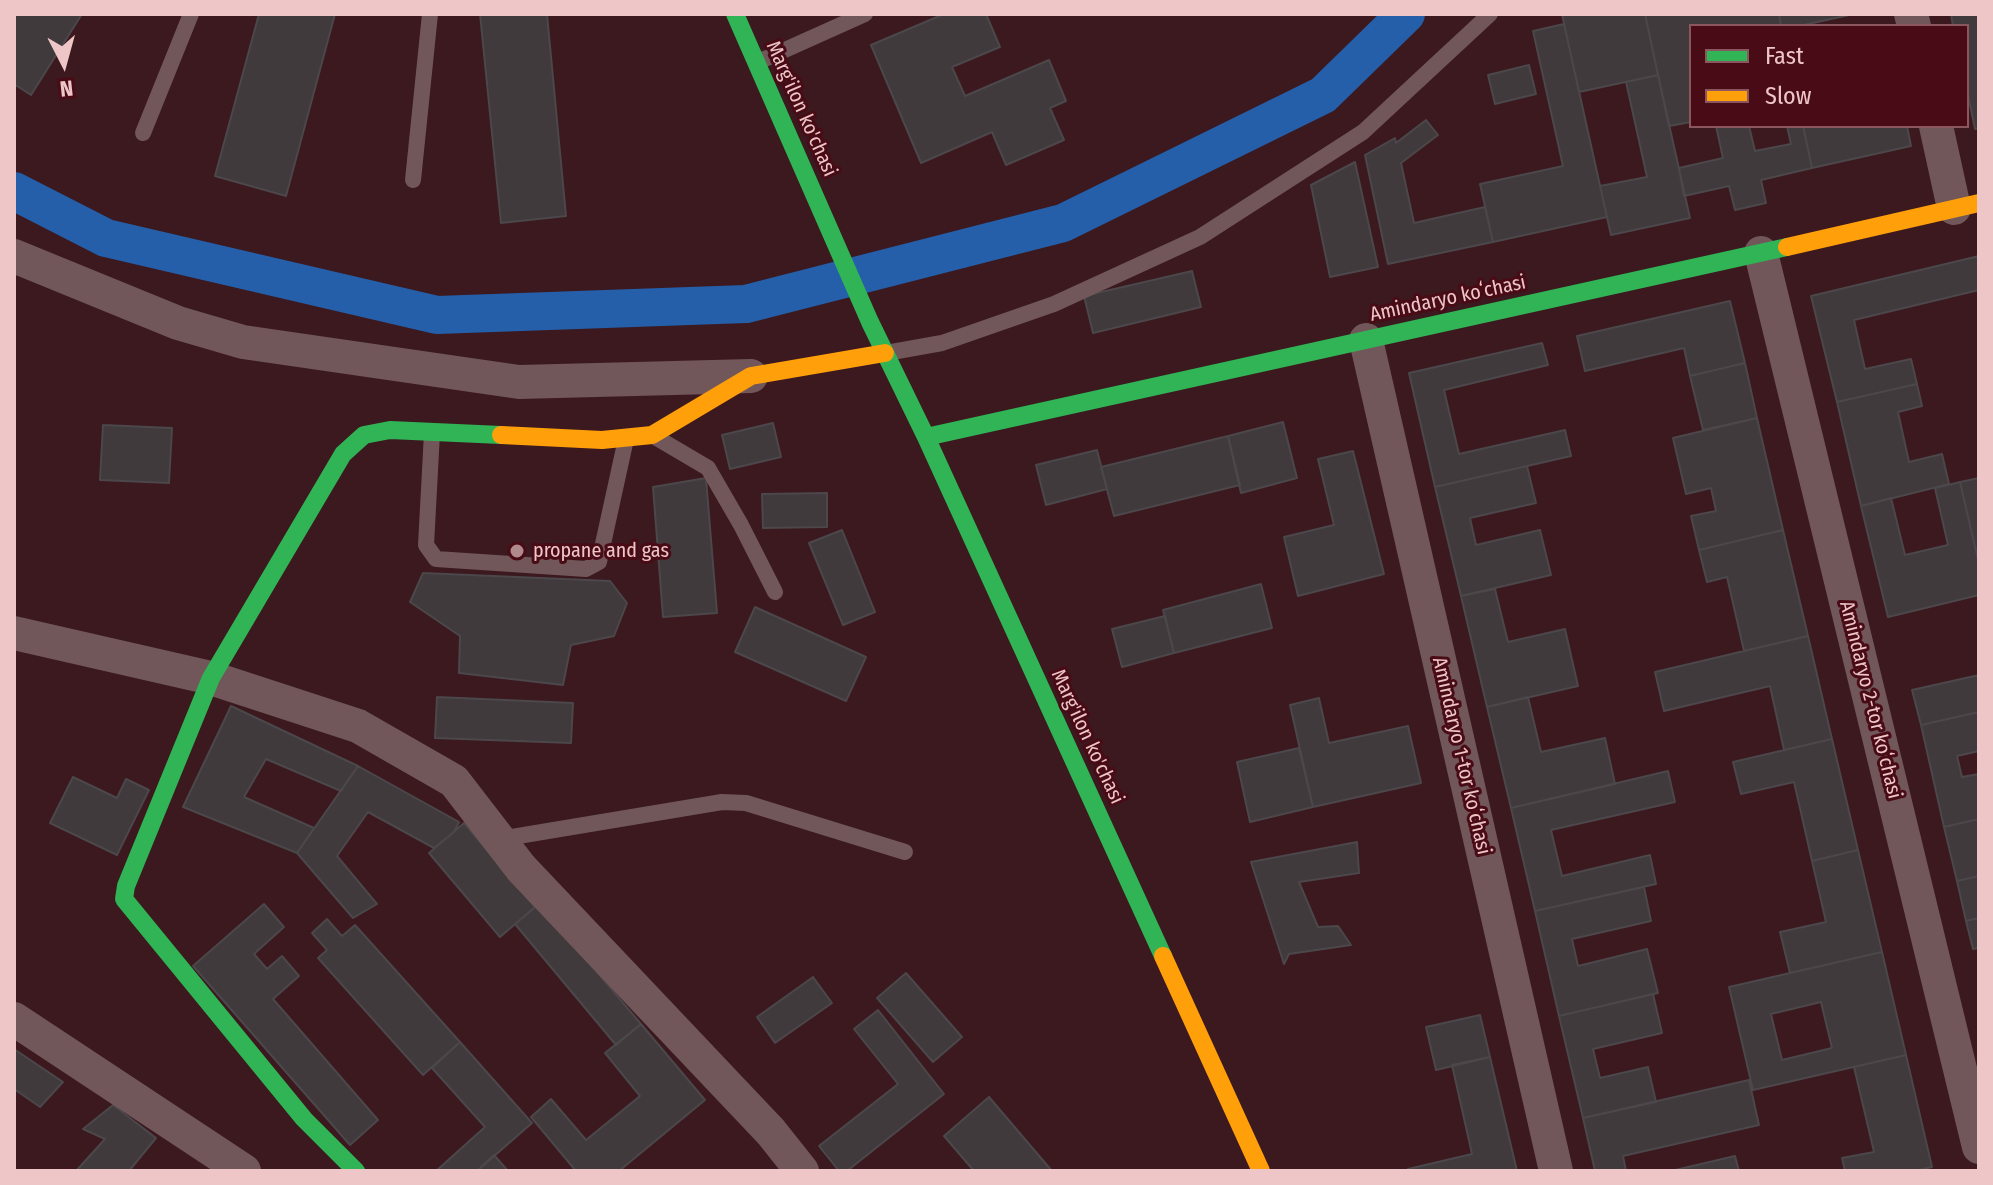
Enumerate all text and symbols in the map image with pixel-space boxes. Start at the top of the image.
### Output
north arrow [24,24,104,104]
legend [1689,24,1969,128]
street label: Marg'ilon ko'chasi [760,38,842,180]
text: Fast [1765,42,1804,70]
text: N [59,74,75,102]
text: Slow [1765,82,1811,110]
street label: Amindaryo koʻchasi [1368,271,1528,327]
place label: propane and gas [533,539,669,563]
marker: propane and gas [508,542,526,560]
street label: Amindaryo 2-tor koʻchasi [1834,598,1906,802]
street label: Amindaryo 1-tor koʻchasi [1427,655,1495,857]
street label: Marg'ilon ko'chasi [1045,666,1129,808]

